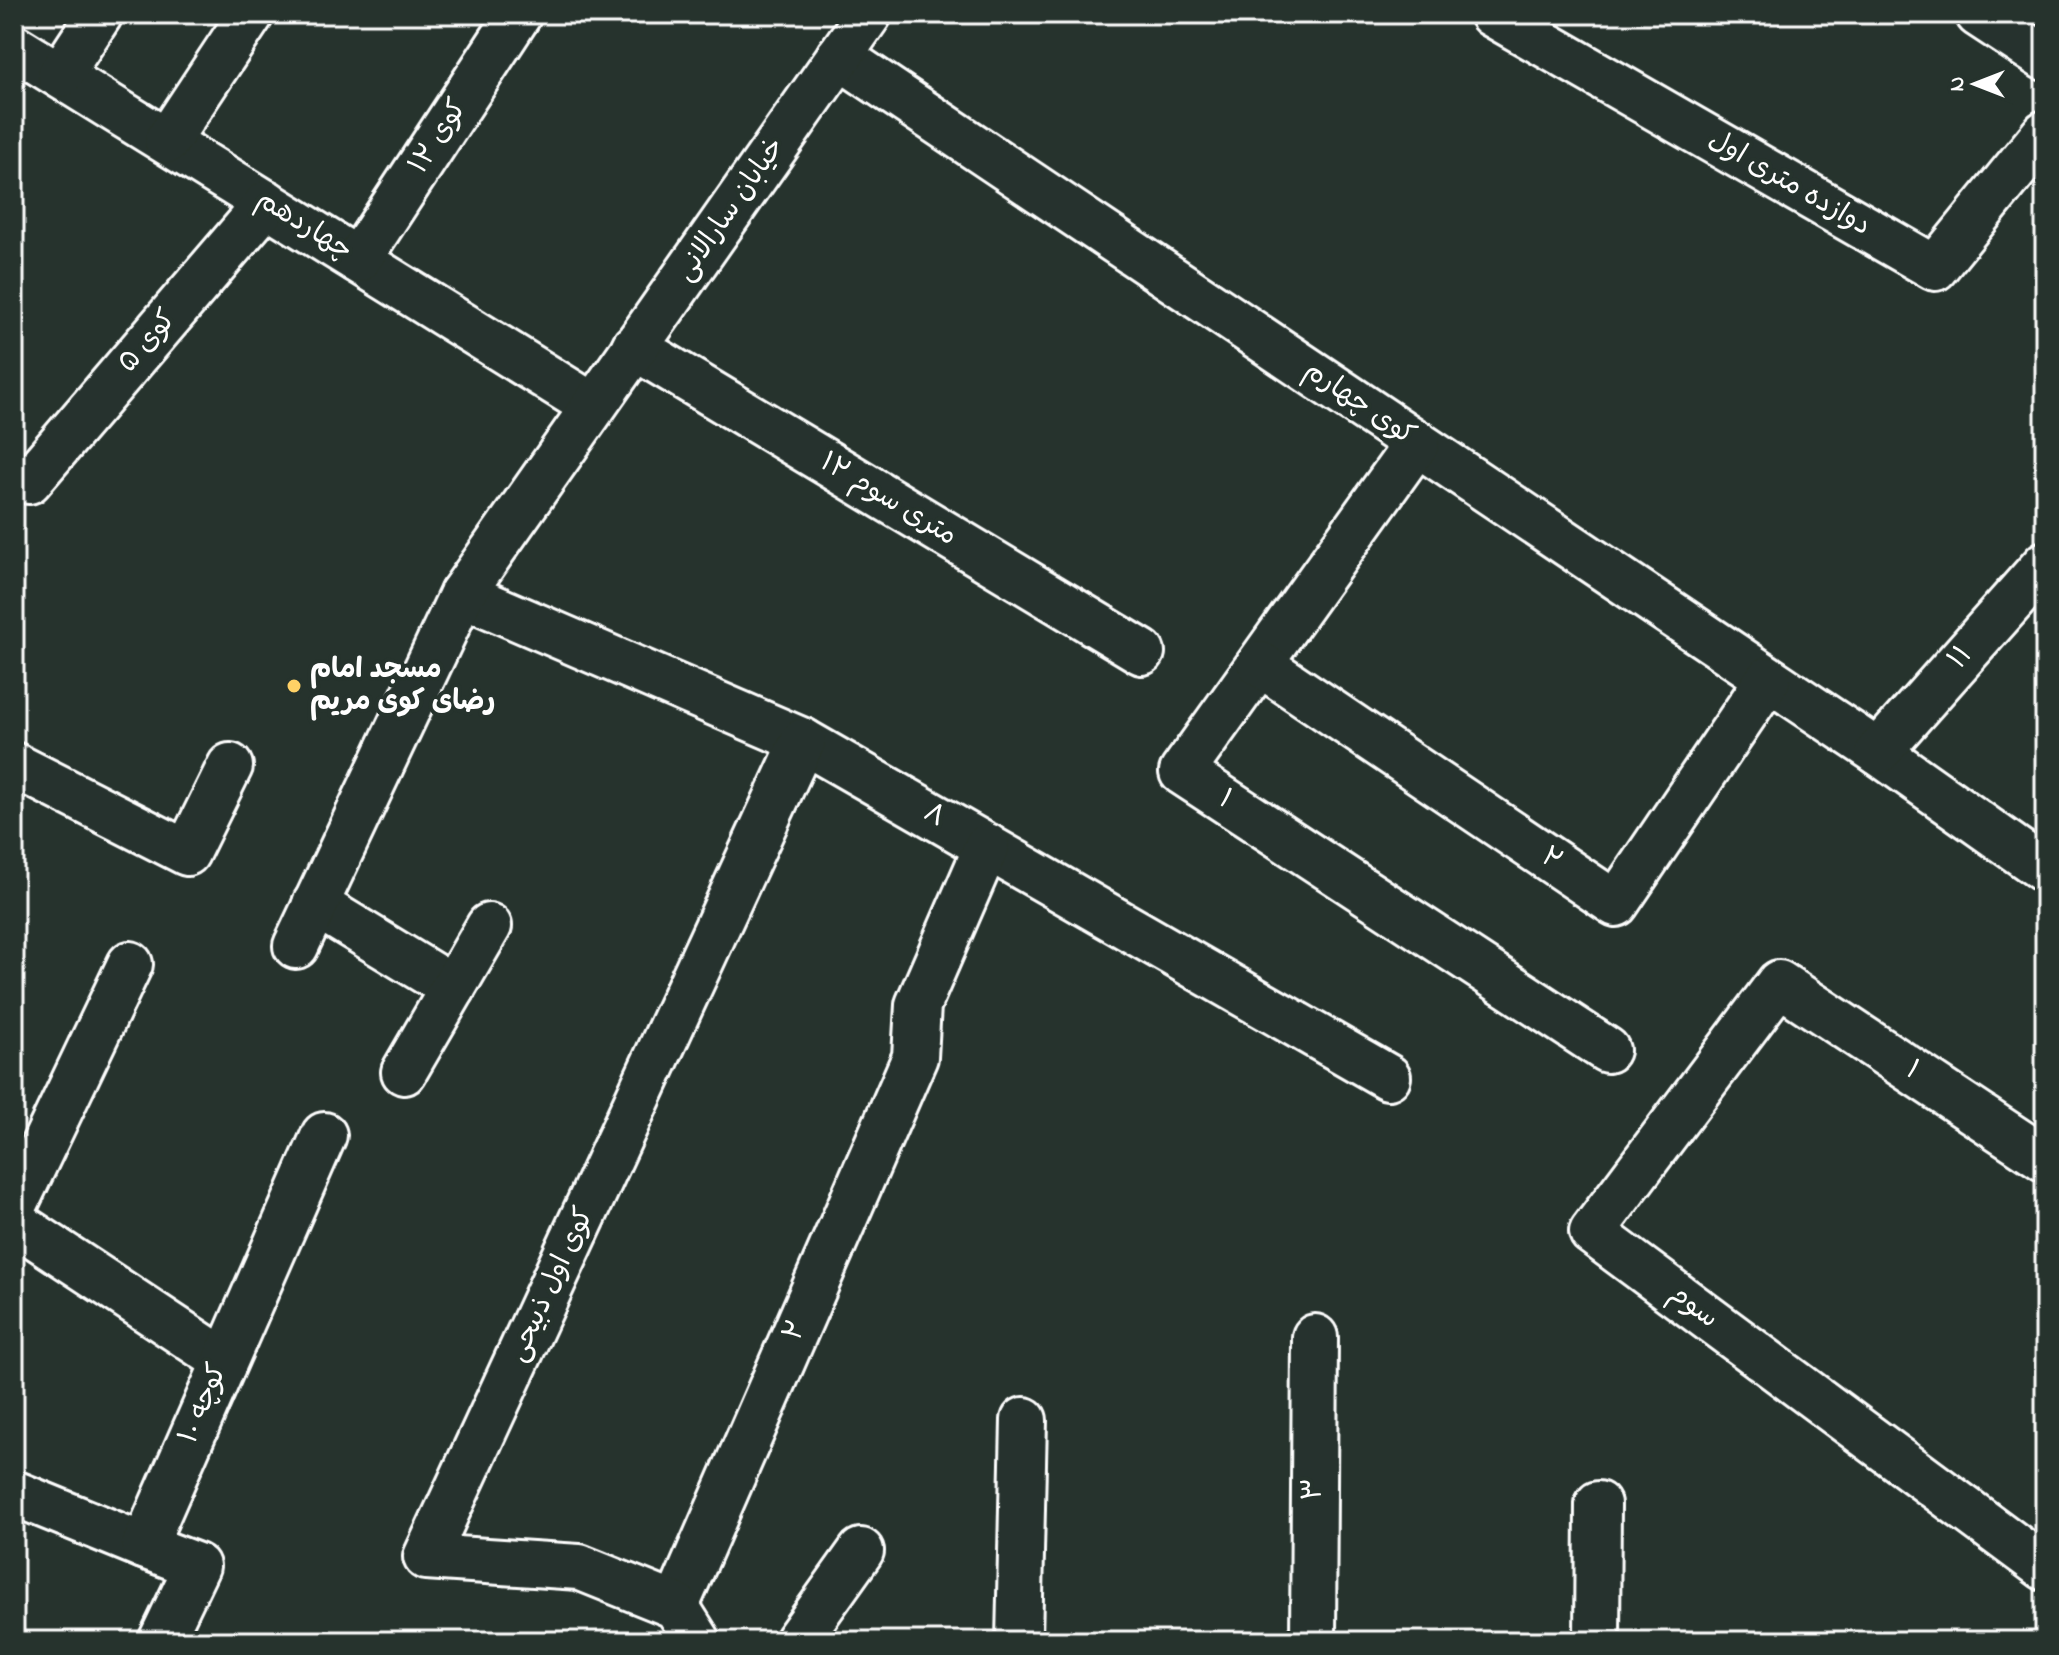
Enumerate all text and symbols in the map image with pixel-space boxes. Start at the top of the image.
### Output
north arrow [1935,44,2015,124]
text: N [1942,77,1974,91]
street label: کوی ۱۲ [399,91,479,183]
street label: دوازده متری اول [1700,121,1878,247]
street label: خیابان سارالانی [666,130,796,290]
street label: چهاردهم [248,180,360,272]
street label: کوی ۵ [109,301,187,383]
street label: کوی چهارم [1295,352,1423,456]
street label: ۱۲ متری سوم [812,443,964,557]
street label: ۱۱ [1939,637,1983,679]
place label: مسجد امام رضای کوی مریم [310,650,495,723]
marker: مسجد امام رضای کوی مریم [285,677,303,695]
street label: ۱ [1210,780,1240,820]
street label: ۸ [915,793,953,839]
street label: ۲ [1532,838,1570,882]
street label: ۱ [1896,1051,1928,1091]
street label: کوی اول ذبیحی [498,1201,606,1369]
street label: سوم [1659,1275,1727,1339]
street label: ۲ [773,1314,819,1348]
street label: کوچه ۱۰ [169,1358,239,1450]
street label: ۳ [1294,1478,1335,1500]

